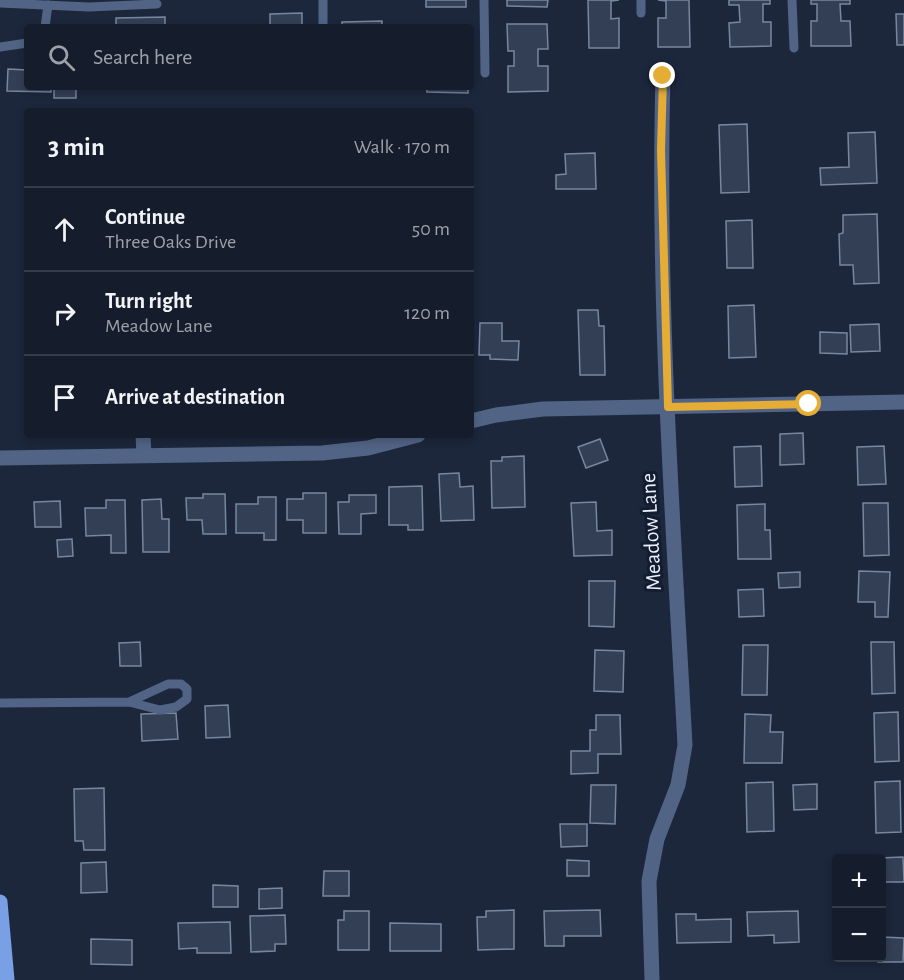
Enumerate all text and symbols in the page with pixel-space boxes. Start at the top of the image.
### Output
search box [24,24,474,90]
icon: search [45,41,78,74]
text: Search here [93,46,192,68]
route end [649,62,675,88]
text: 3 min [48,134,105,160]
text: Walk · 170 m [354,137,450,157]
text: Continue [105,206,185,228]
icon: ahead [48,213,81,246]
text: 50 m [412,219,450,239]
text: Three Oaks Drive [105,232,236,252]
text: Turn right [105,290,192,312]
icon: right [48,297,81,330]
text: 120 m [404,303,450,323]
text: Meadow Lane [105,316,212,336]
icon: arrive [48,381,81,414]
text: Arrive at destination [105,386,285,408]
route start [795,390,821,416]
street label: Meadow Lane [637,472,665,592]
map controls [832,854,886,962]
button: + [832,854,886,908]
button: − [832,908,886,962]

